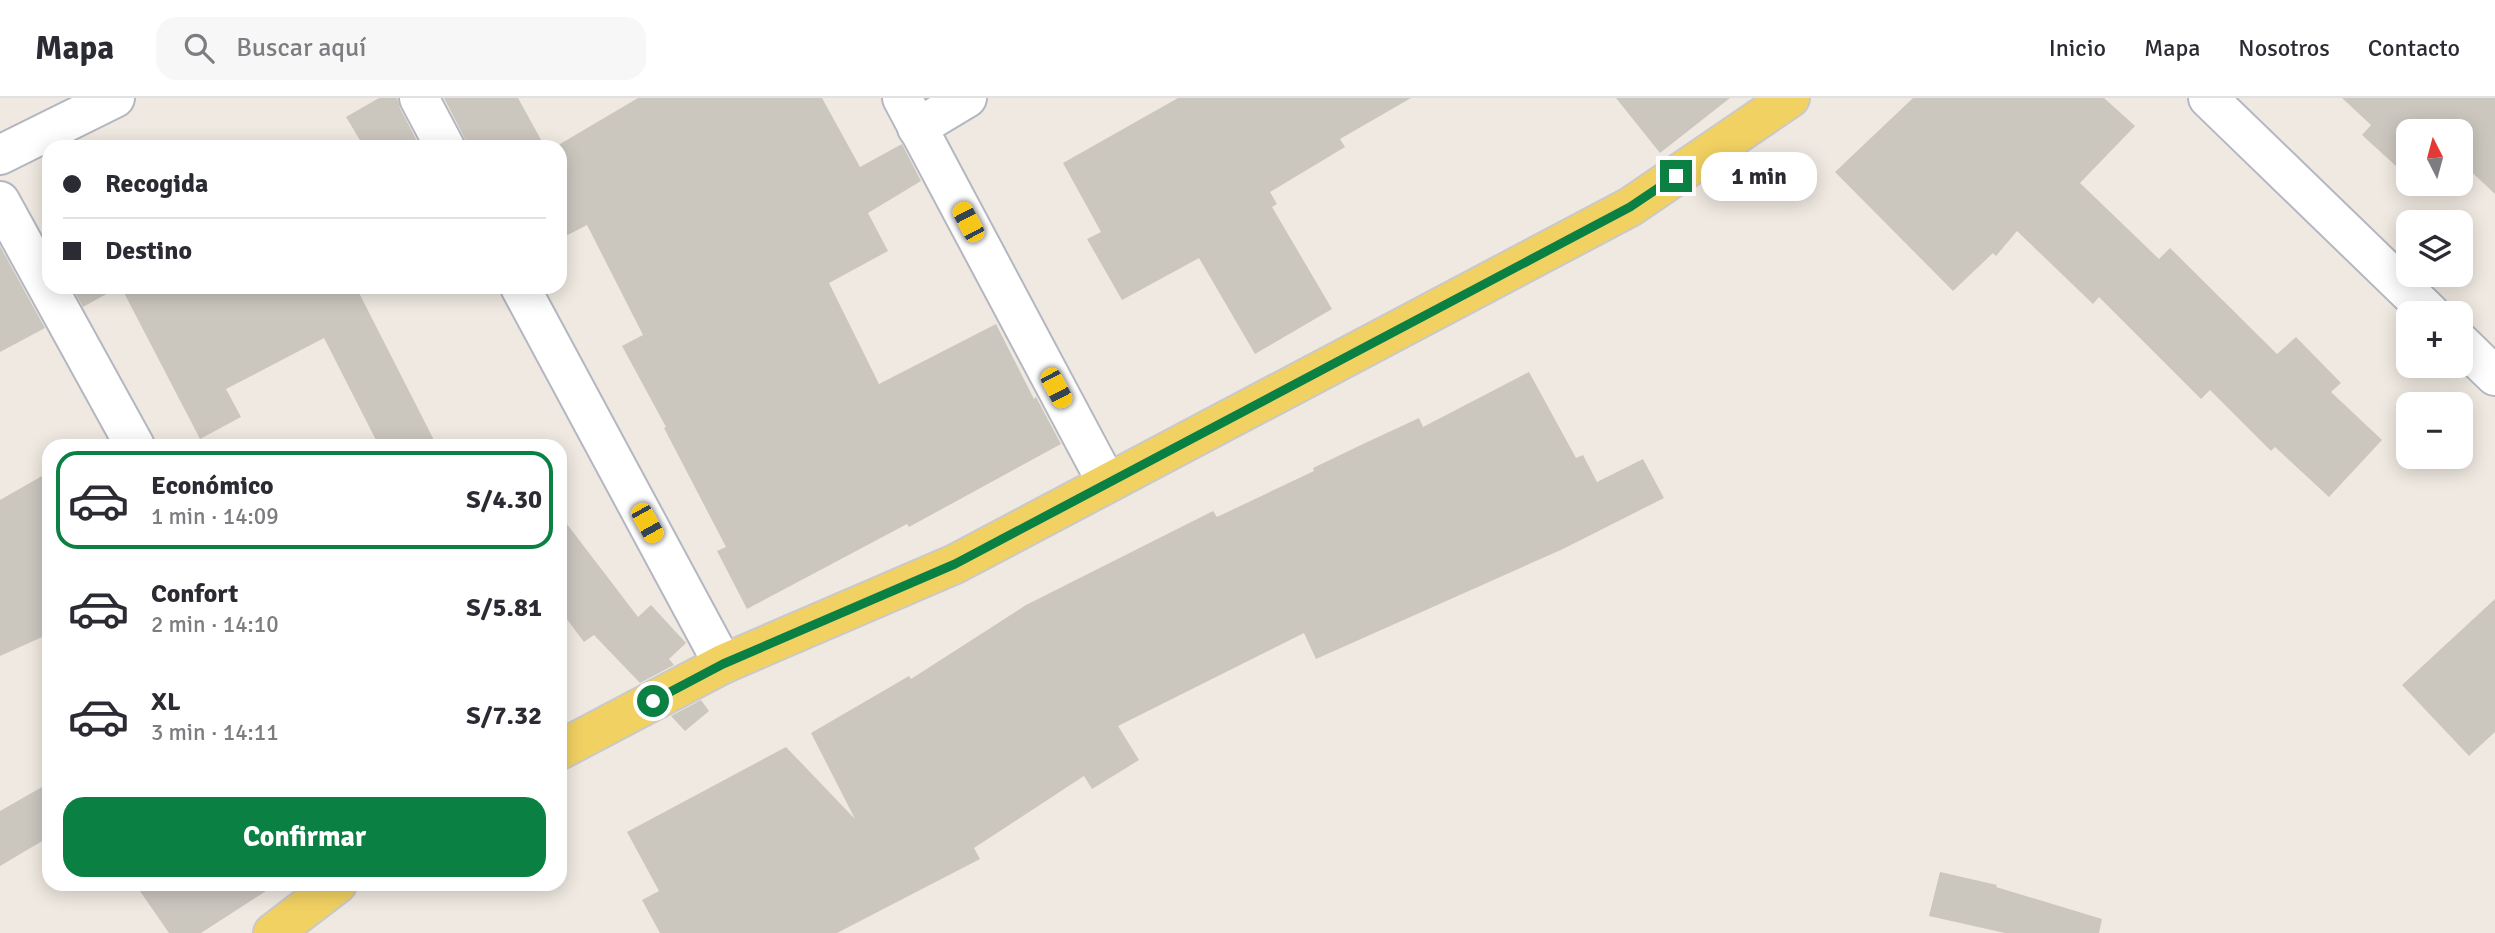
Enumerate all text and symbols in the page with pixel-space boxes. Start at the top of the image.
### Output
search box [156,17,646,80]
text: Mapa [35,28,114,69]
icon: search [180,29,218,67]
text: Buscar aquí [236,32,366,64]
text: Inicio [2049,33,2106,63]
text: Mapa [2144,33,2200,63]
text: Nosotros [2238,33,2330,63]
text: Contacto [2368,33,2460,63]
north arrow [2396,119,2473,196]
map controls [2396,119,2473,469]
callout: 1 min [1700,152,1816,200]
route end [1660,160,1692,192]
text: 1 min [1731,162,1787,191]
text: Recogida [105,168,208,200]
car [949,199,988,245]
button: layers [2396,210,2473,287]
text: Destino [105,235,192,267]
button: + [2396,301,2473,378]
car [1037,365,1076,411]
button: − [2396,392,2473,469]
icon: car [67,469,130,532]
text: Económico [151,470,274,502]
text: S/4.30 [466,484,542,516]
car [628,500,667,546]
text: 1 min · 14:09 [151,502,279,531]
icon: car [67,577,130,640]
text: Confort [151,578,238,610]
text: S/5.81 [466,592,542,624]
text: 2 min · 14:10 [151,610,279,639]
icon: car [67,685,130,748]
route start [637,685,669,717]
text: XL [151,686,181,718]
text: S/7.32 [466,700,542,732]
text: 3 min · 14:11 [151,718,279,747]
button: Confirmar [63,797,546,877]

